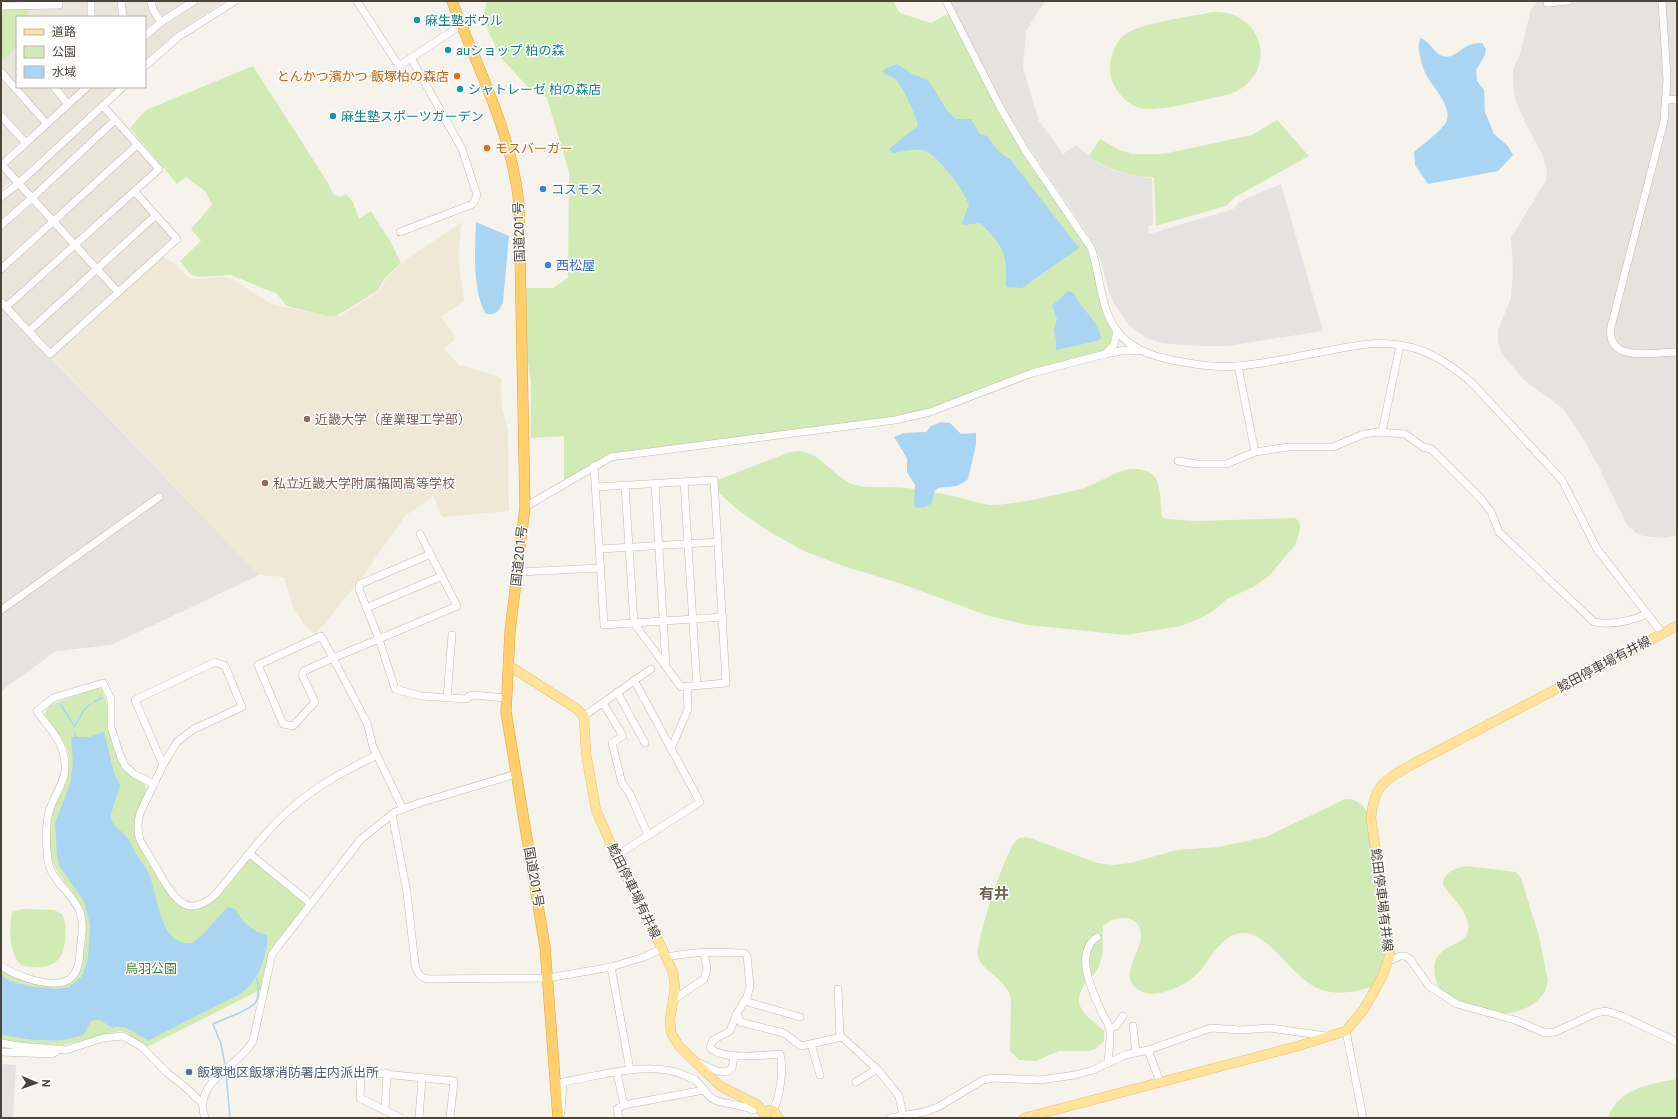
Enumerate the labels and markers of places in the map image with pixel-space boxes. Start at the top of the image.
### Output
place label: 麻生塾ボウル [425,13,503,28]
marker: 麻生塾ボウル [412,15,422,25]
place label: auショップ 柏の森 [456,43,564,58]
marker: auショップ 柏の森 [443,45,453,55]
place label: とんかつ濱かつ 飯塚柏の森店 [277,69,449,84]
marker: とんかつ濱かつ 飯塚柏の森店 [452,71,462,81]
place label: シャトレーゼ 柏の森店 [468,82,601,97]
marker: シャトレーゼ 柏の森店 [455,84,465,94]
place label: 麻生塾スポーツガーデン [341,109,484,124]
marker: 麻生塾スポーツガーデン [328,111,338,121]
place label: モスバーガー [495,141,573,156]
marker: モスバーガー [482,143,492,153]
place label: コスモス [551,182,603,197]
marker: コスモス [538,184,548,194]
place label: 西松屋 [556,258,595,273]
marker: 西松屋 [543,260,553,270]
place label: 近畿大学（産業理工学部） [315,412,471,427]
marker: 近畿大学（産業理工学部） [302,414,312,424]
place label: 私立近畿大学附属福岡高等学校 [273,476,455,491]
marker: 私立近畿大学附属福岡高等学校 [260,478,270,488]
place label: 飯塚地区飯塚消防署庄内派出所 [197,1065,379,1080]
marker: 飯塚地区飯塚消防署庄内派出所 [184,1067,194,1077]

